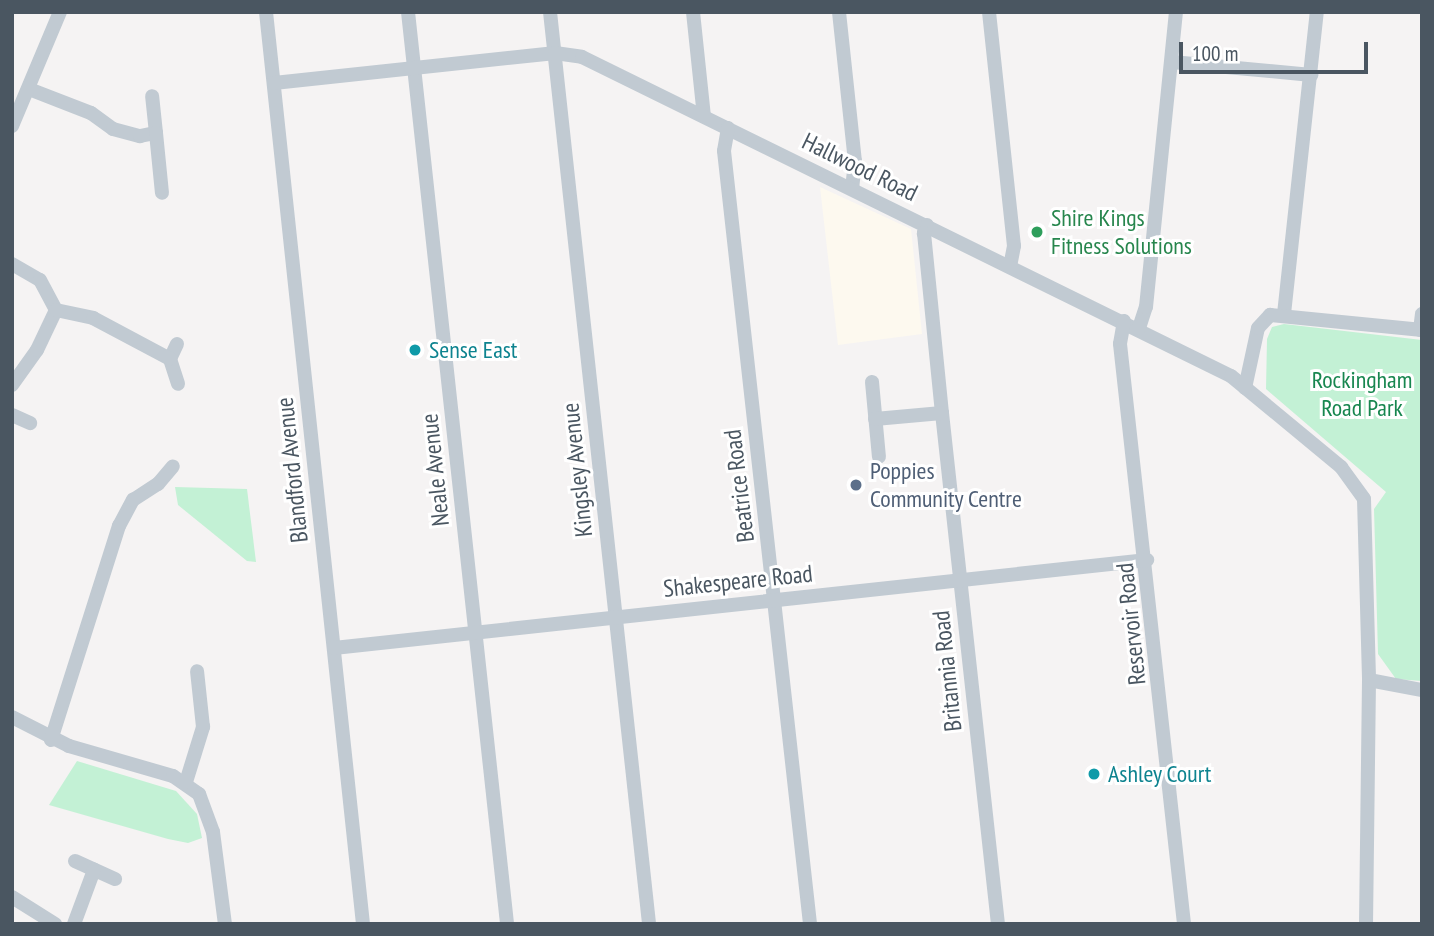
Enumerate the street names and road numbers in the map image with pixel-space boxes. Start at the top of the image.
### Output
street label: Hallwood Road [798,127,922,207]
street label: Blandford Avenue [270,396,314,544]
street label: Kingsley Avenue [556,401,598,539]
street label: Neale Avenue [415,412,455,528]
street label: Beatrice Road [718,428,760,544]
street label: Shakespeare Road [662,559,814,603]
street label: Reservoir Road [1110,562,1152,686]
street label: Britannia Road [926,609,968,733]

